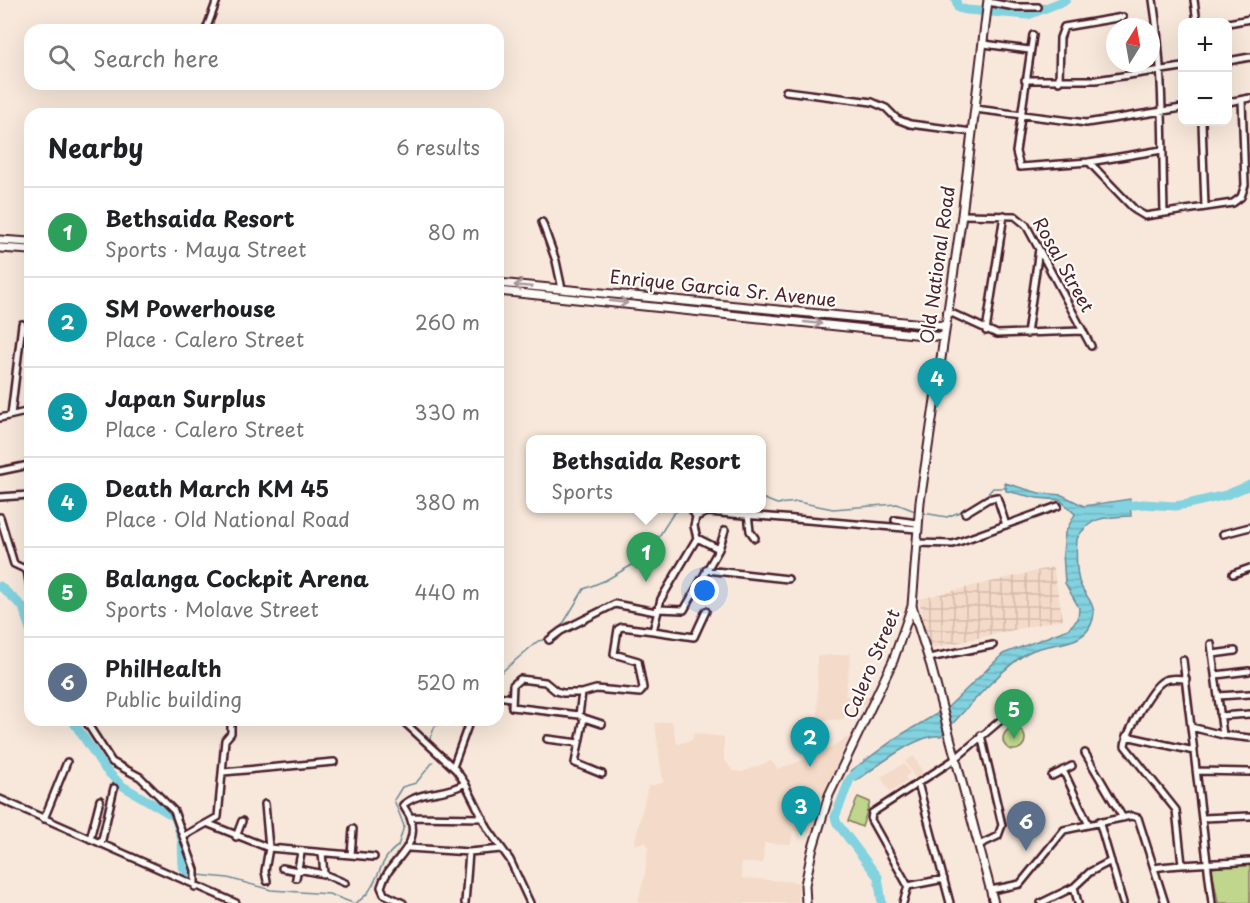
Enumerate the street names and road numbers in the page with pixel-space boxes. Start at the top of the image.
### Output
street label: Old National Road [912,184,961,345]
street label: Rosal Street [1027,212,1102,317]
street label: Enrique Garcia Sr. Avenue [609,262,838,313]
street label: Calero Street [835,604,906,722]

